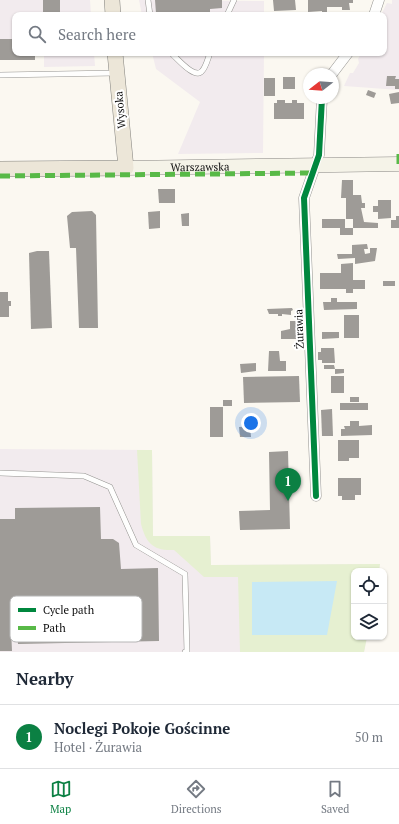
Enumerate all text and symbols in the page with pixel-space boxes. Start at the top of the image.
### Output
search box [12,12,387,56]
icon: search [26,23,48,45]
text: Search here [58,24,136,44]
north arrow [303,68,339,104]
street label: Wysoka [111,90,129,129]
street label: Warszawska [170,159,230,174]
street label: Żurawia [291,308,307,349]
your location [241,413,261,433]
pin: 1 [275,468,301,501]
map controls [351,568,387,640]
button: locate [351,568,387,604]
legend [10,596,142,642]
text: Cycle path [43,603,95,617]
button: layers [351,604,387,640]
text: Path [43,621,66,635]
text: Nearby [16,667,74,690]
text: Noclegi Pokoje Gościnne [54,718,230,738]
text: 1 [25,728,33,746]
text: 50 m [355,728,383,746]
text: Hotel · Żurawia [54,738,142,756]
tab: Map [50,778,72,816]
tab: Directions [171,778,222,816]
tab: Saved [321,778,349,816]

